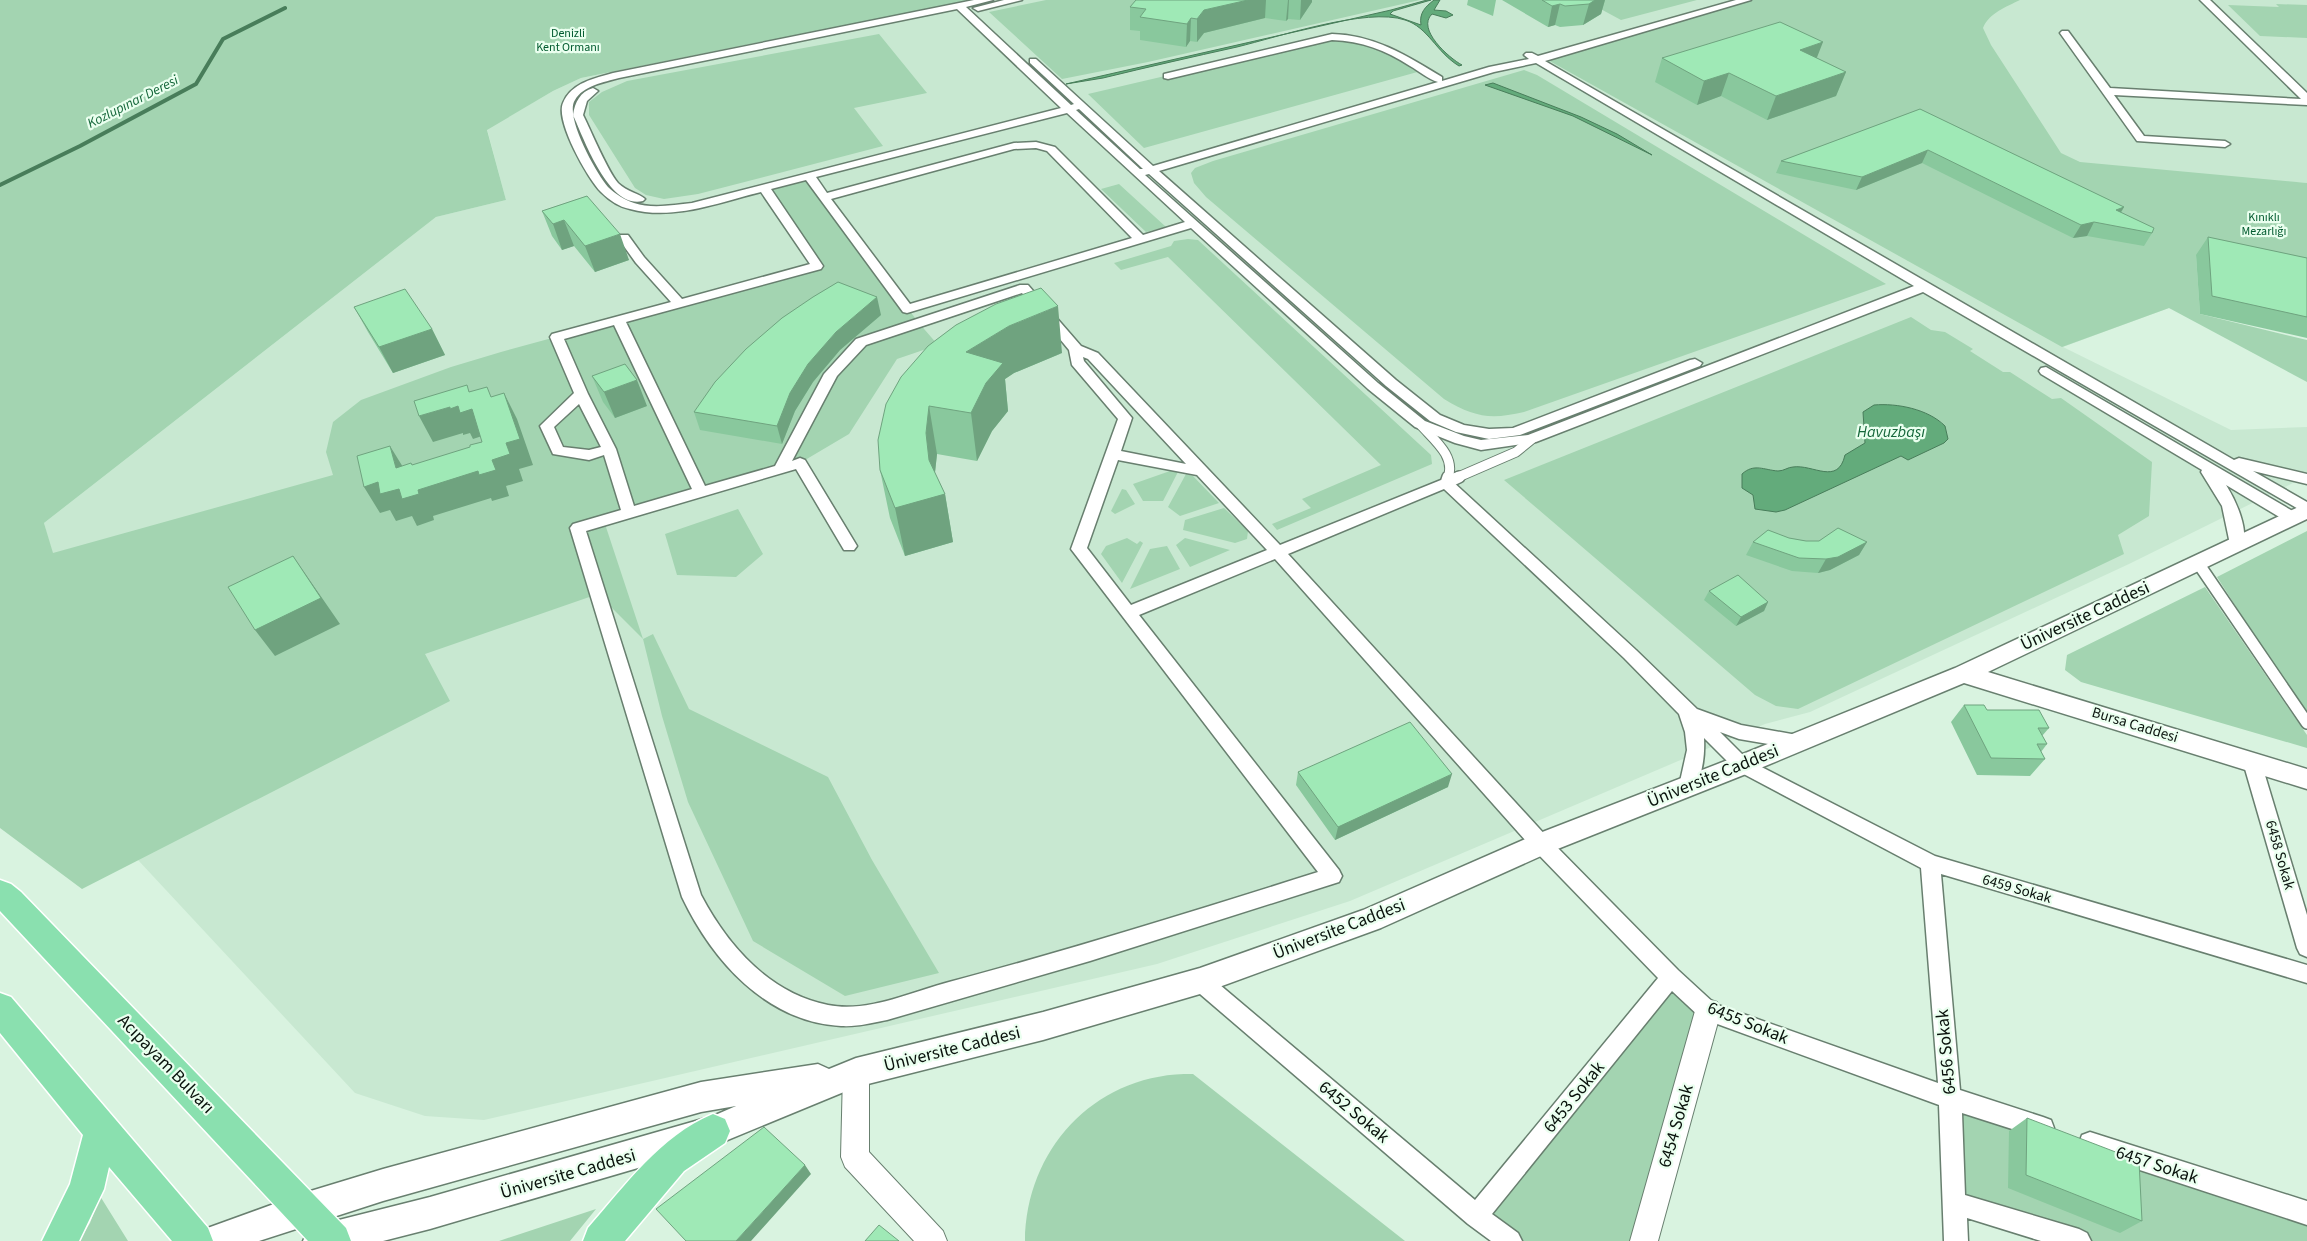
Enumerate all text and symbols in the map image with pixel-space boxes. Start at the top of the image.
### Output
park label: Denizli Kent Ormanı [536,25,600,56]
water label: Kozlupınar Deresi [84,70,183,134]
park label: Kınıklı Mezarlığı [2242,209,2286,240]
water label: Havuzbaşı [1857,421,1925,443]
street label: Üniversite Caddesi [2016,575,2154,657]
street label: Bursa Caddesi [2089,702,2181,748]
street label: Üniversite Caddesi [1643,738,1783,814]
street label: 6458 Sokak [2260,818,2300,893]
street label: 6459 Sokak [1980,869,2055,909]
street label: Üniversite Caddesi [1269,892,1409,966]
street label: 6455 Sokak [1704,995,1792,1051]
street label: 6456 Sokak [1930,1008,1962,1096]
street label: Acıpayam Bulvarı [112,1009,220,1119]
street label: Üniversite Caddesi [881,1020,1023,1078]
street label: 6453 Sokak [1537,1056,1611,1138]
street label: 6452 Sokak [1313,1075,1395,1149]
street label: 6454 Sokak [1652,1081,1700,1171]
street label: 6457 Sokak [2112,1140,2202,1190]
street label: Üniversite Caddesi [497,1143,639,1205]

